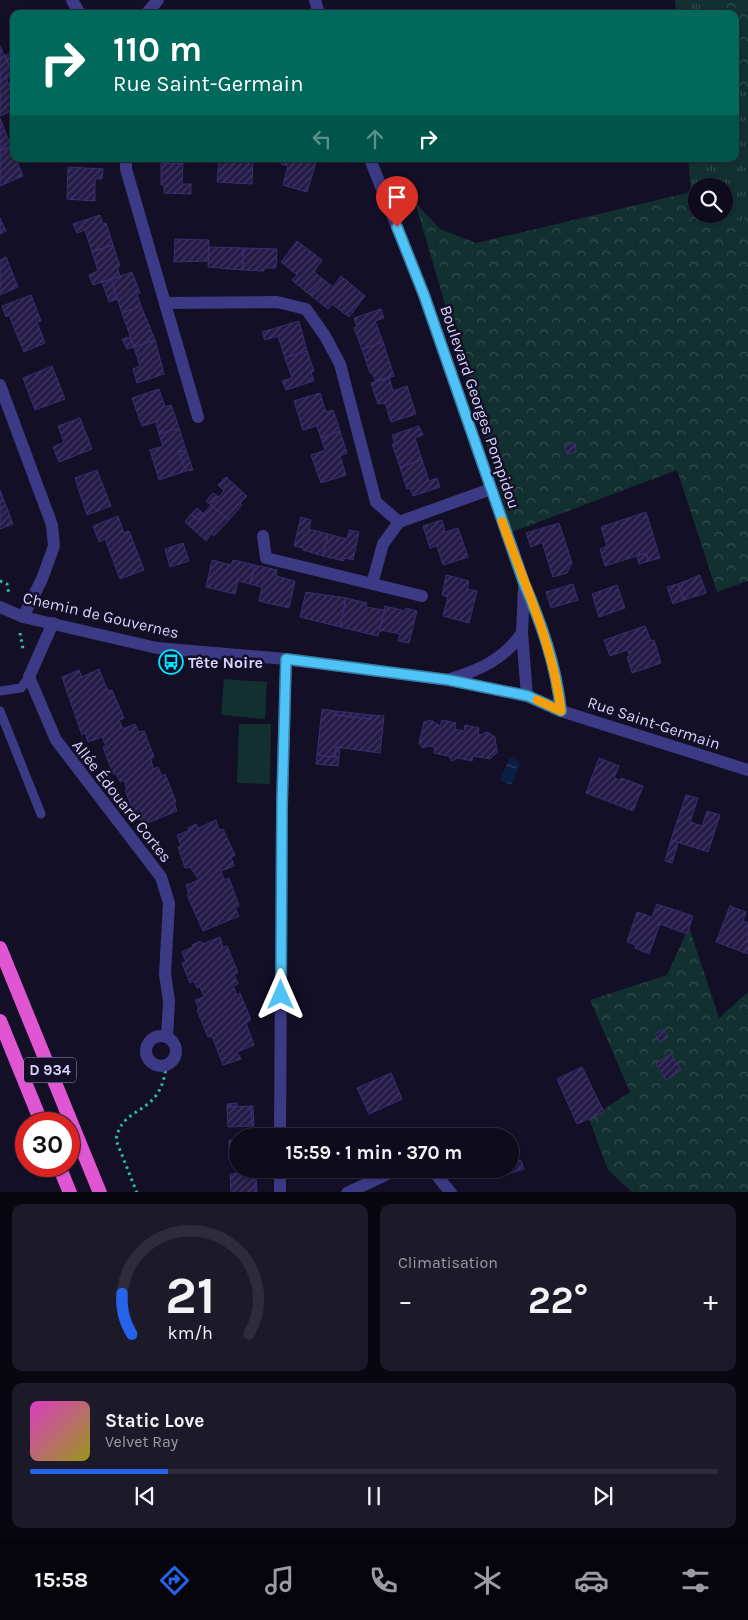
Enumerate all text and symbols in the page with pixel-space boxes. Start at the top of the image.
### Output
text: 110 m [113,29,202,70]
icon: right [30,30,95,95]
text: Rue Saint-Germain [113,71,303,97]
icon: left [308,125,336,153]
icon: ahead [361,125,389,153]
icon: right [414,125,442,153]
pin [376,176,418,227]
map controls [688,178,733,223]
button: search [688,178,733,223]
icon: arrive [383,183,411,211]
street label: Boulevard Georges Pompidou [436,303,524,511]
street label: Chemin de Gouvernes [21,588,181,642]
bus stop icon: Tête Noire [158,649,184,675]
place label: Tête Noire [188,653,263,672]
street label: Rue Saint-Germain [585,693,723,753]
street label: Allée Édouard Cortes [68,736,176,866]
position arrow [254,968,306,1020]
road number: D 934 [24,1058,76,1082]
speed limit sign: 30 [15,1112,80,1177]
text: 15:59 · 1 min · 370 m [286,1142,462,1164]
text: Climatisation [398,1253,498,1272]
text: 21 [165,1265,215,1326]
text: 22° [528,1278,588,1323]
text: − [398,1284,413,1317]
text: + [703,1284,718,1317]
text: km/h [167,1323,213,1344]
text: Static Love [105,1410,204,1432]
text: Velvet Ray [105,1432,178,1451]
icon: previous [131,1482,159,1510]
icon: pause [360,1482,388,1510]
icon: next [589,1482,617,1510]
icon: directions [157,1563,192,1598]
icon: music [262,1563,297,1598]
icon: phone [366,1563,401,1598]
icon: climate [470,1563,505,1598]
icon: car [574,1563,609,1598]
icon: filters [678,1563,713,1598]
text: 15:58 [35,1567,88,1593]

